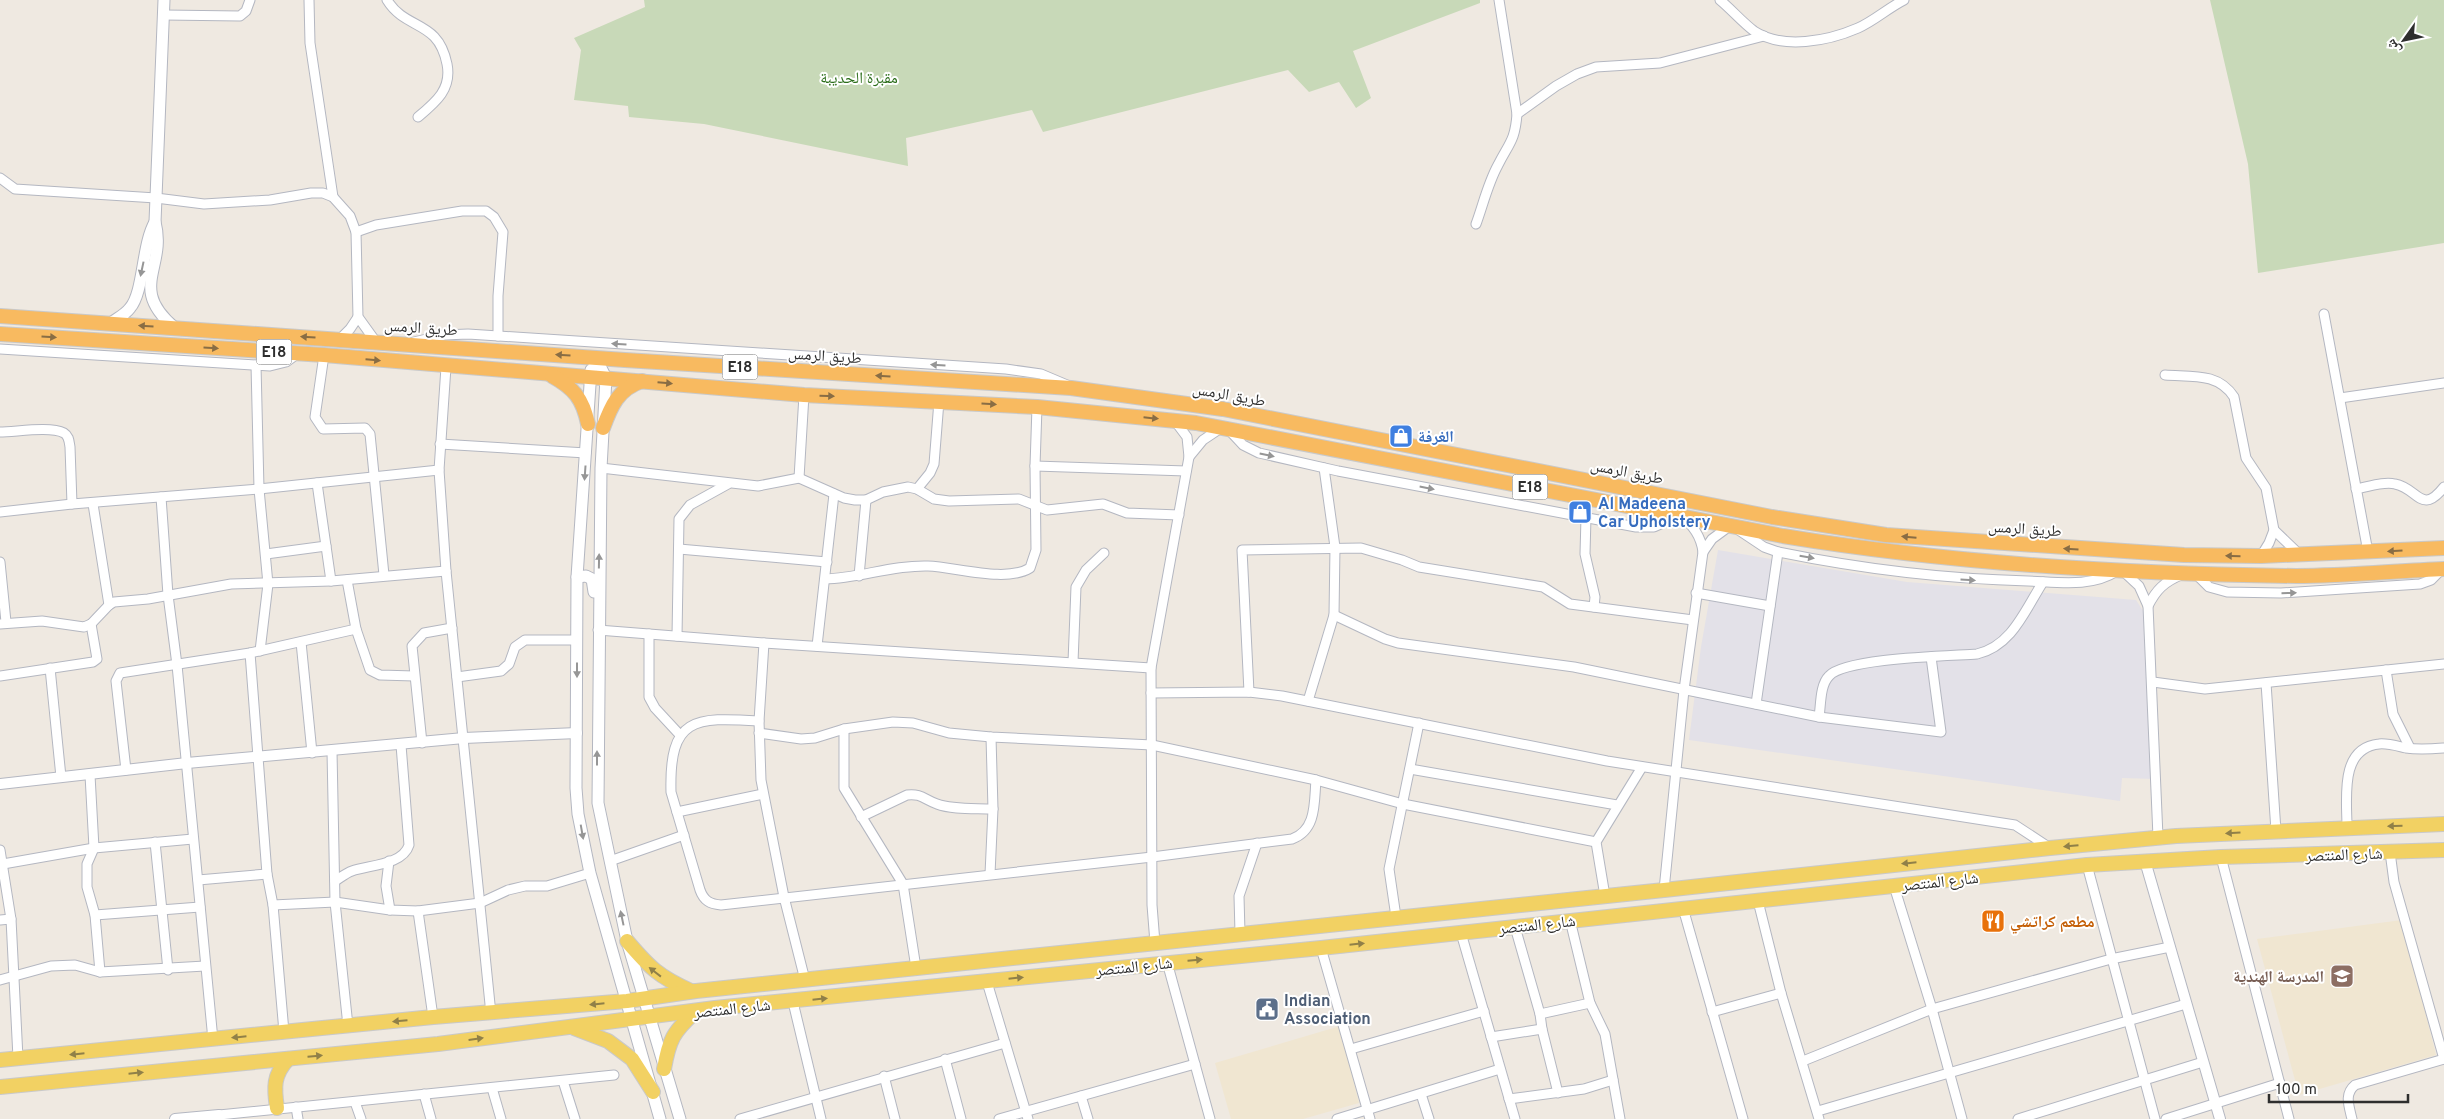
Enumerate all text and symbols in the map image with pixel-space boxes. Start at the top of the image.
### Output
north arrow [2379,15,2429,65]
text: ش [2383,35,2406,57]
park label: مقبرة الحديبة [820,69,898,89]
one-way arrow [137,261,145,277]
street label: طريق الرمس [383,316,458,342]
one-way arrow [138,322,154,330]
one-way arrow [41,333,57,341]
one-way arrow [300,333,316,341]
road number: E18 [256,340,292,364]
one-way arrow [611,340,627,348]
one-way arrow [203,344,219,352]
street label: طريق الرمس [787,344,862,370]
one-way arrow [555,351,571,359]
road number: E18 [722,354,758,380]
one-way arrow [365,356,381,364]
one-way arrow [930,361,946,369]
one-way arrow [874,371,890,379]
one-way arrow [657,379,673,387]
street label: طريق الرمس [1191,380,1267,412]
one-way arrow [819,392,835,400]
one-way arrow [981,401,997,409]
one-way arrow [1143,414,1159,422]
shop icon: الغرفة [1388,423,1414,449]
place label: الغرفة [1418,428,1454,448]
one-way arrow [1260,451,1275,459]
street label: طريق الرمس [1588,456,1665,490]
one-way arrow [580,465,588,481]
road number: E18 [1512,474,1548,500]
one-way arrow [1419,484,1435,492]
place label: Al Madeena Car Upholstery [1598,495,1711,533]
shop icon: Al Madeena Car Upholstery [1567,499,1593,525]
street label: طريق الرمس [1987,517,2062,543]
one-way arrow [1900,532,1916,540]
one-way arrow [2062,544,2078,552]
one-way arrow [2387,547,2403,555]
one-way arrow [2225,552,2241,560]
one-way arrow [595,553,603,569]
one-way arrow [1799,553,1815,561]
one-way arrow [1960,576,1976,584]
one-way arrow [2281,588,2297,596]
one-way arrow [573,662,581,678]
one-way arrow [593,750,601,766]
one-way arrow [2387,822,2403,830]
one-way arrow [578,825,586,841]
one-way arrow [2225,829,2241,837]
one-way arrow [2063,842,2079,850]
street label: شارع المنتصر [2304,845,2383,867]
one-way arrow [1901,859,1917,867]
street label: شارع المنتصر [1900,869,1980,897]
restaurant icon: مطعم كراتشي [1980,908,2006,934]
one-way arrow [618,911,626,926]
street label: شارع المنتصر [1497,912,1577,940]
place label: مطعم كراتشي [2010,913,2095,934]
one-way arrow [1349,940,1365,948]
street label: شارع المنتصر [1094,954,1174,982]
one-way arrow [1187,955,1203,963]
school or university icon: المدرسة الهندية [2329,963,2355,989]
one-way arrow [649,966,662,977]
place label: المدرسة الهندية [2233,968,2324,988]
one-way arrow [1008,974,1024,982]
place label: Indian Association [1284,992,1371,1030]
one-way arrow [812,995,828,1003]
street label: شارع المنتصر [692,996,772,1024]
public building icon: Indian Association [1254,996,1280,1022]
one-way arrow [589,1000,605,1008]
one-way arrow [392,1017,408,1025]
one-way arrow [230,1033,246,1041]
one-way arrow [469,1035,485,1043]
one-way arrow [69,1050,85,1058]
one-way arrow [307,1052,323,1060]
one-way arrow [128,1069,144,1077]
scale bar [2269,1072,2408,1104]
text: 100 m [2276,1081,2317,1100]

